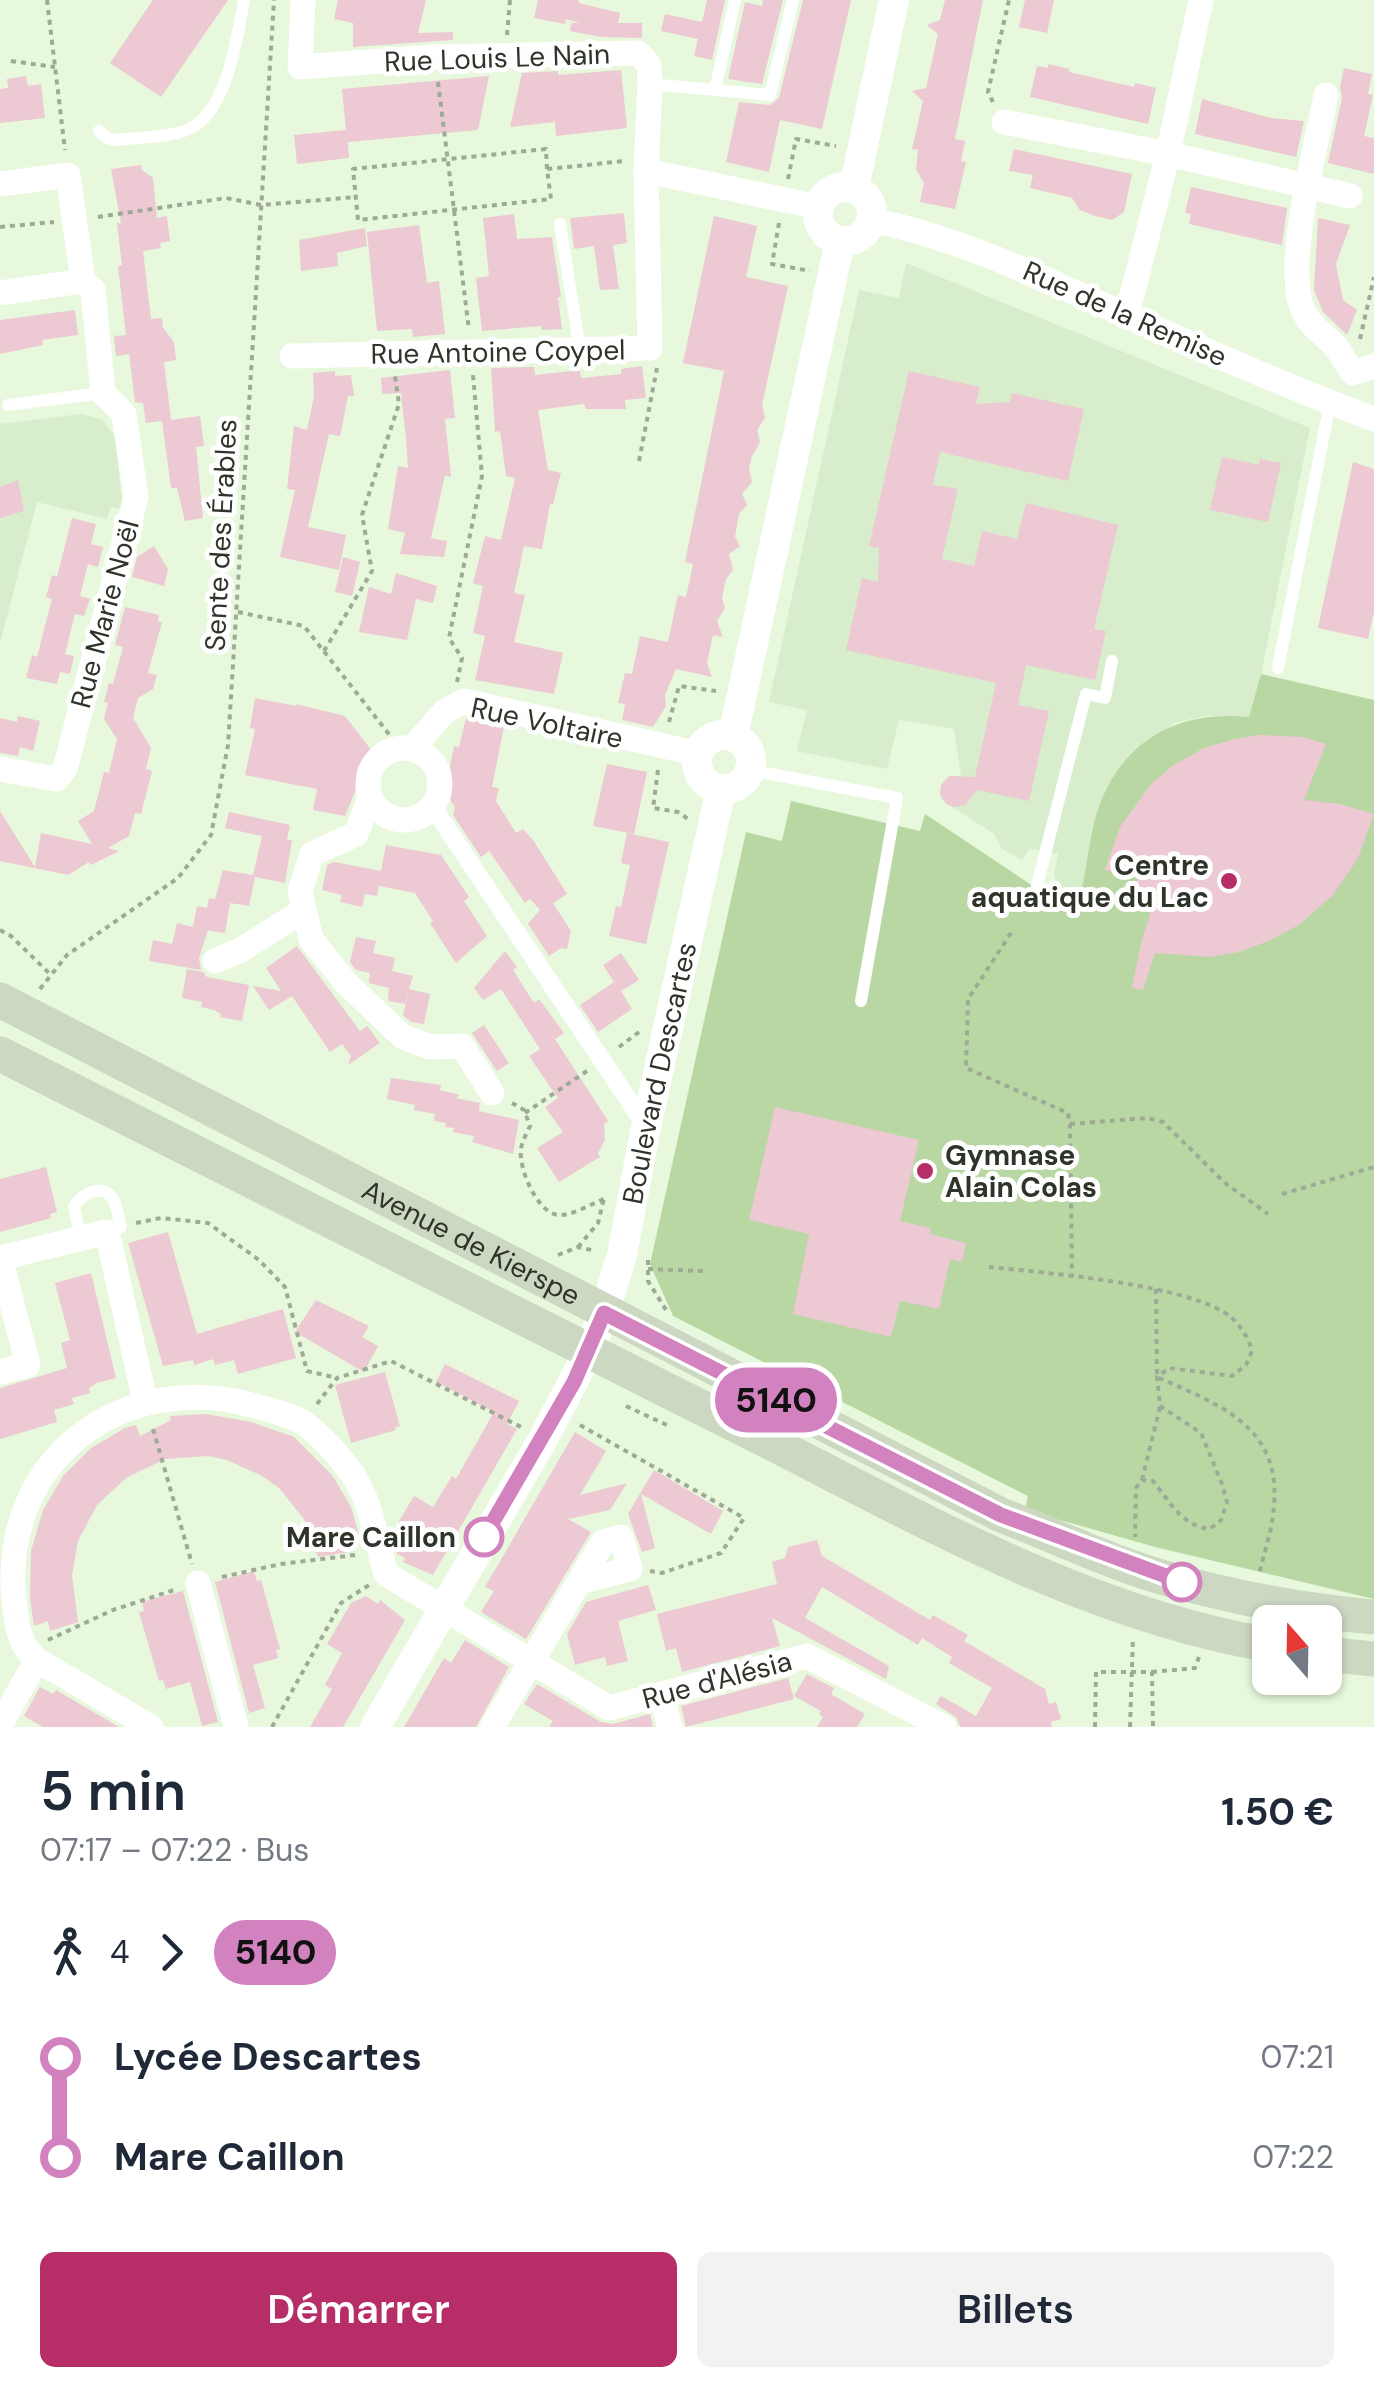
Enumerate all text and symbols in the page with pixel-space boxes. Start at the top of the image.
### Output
street label: Rue Louis Le Nain [383,36,611,80]
street label: Rue de la Remise [1017,253,1233,375]
street label: Rue Antoine Coypel [370,331,626,373]
street label: Sente des Érables [196,418,246,652]
street label: Rue Marie Noël [62,516,148,712]
street label: Rue Voltaire [468,689,626,757]
place label: Centre aquatique du Lac [971,847,1209,916]
marker: Centre aquatique du Lac [1218,870,1240,892]
street label: Boulevard Descartes [613,939,705,1207]
place label: Gymnase Alain Colas [945,1137,1097,1206]
marker: Gymnase Alain Colas [914,1160,936,1182]
street label: Avenue de Kierspe [356,1171,587,1314]
line badge: 5140 [706,1368,846,1432]
text: 5140 [735,1377,817,1423]
marker: Mare Caillon [465,1518,503,1556]
place label: Mare Caillon [286,1519,456,1556]
unlabelled marker [1163,1563,1201,1601]
north arrow [1252,1605,1342,1695]
map controls [1252,1605,1342,1695]
street label: Rue d'Alésia [638,1642,796,1718]
text: 5 min [40,1755,186,1827]
text: 1.50 € [1221,1787,1334,1837]
text: 07:17 – 07:22 · Bus [40,1829,309,1871]
icon: walk [40,1925,95,1980]
icon: forward [144,1925,199,1980]
text: 5140 [234,1929,316,1975]
text: 4 [110,1931,129,1973]
text: Lycée Descartes [114,2032,422,2082]
text: 07:21 [1261,2036,1334,2078]
text: Mare Caillon [114,2132,345,2182]
text: 07:22 [1252,2136,1334,2178]
button: Démarrer [40,2252,677,2367]
button: Billets [697,2252,1334,2367]

